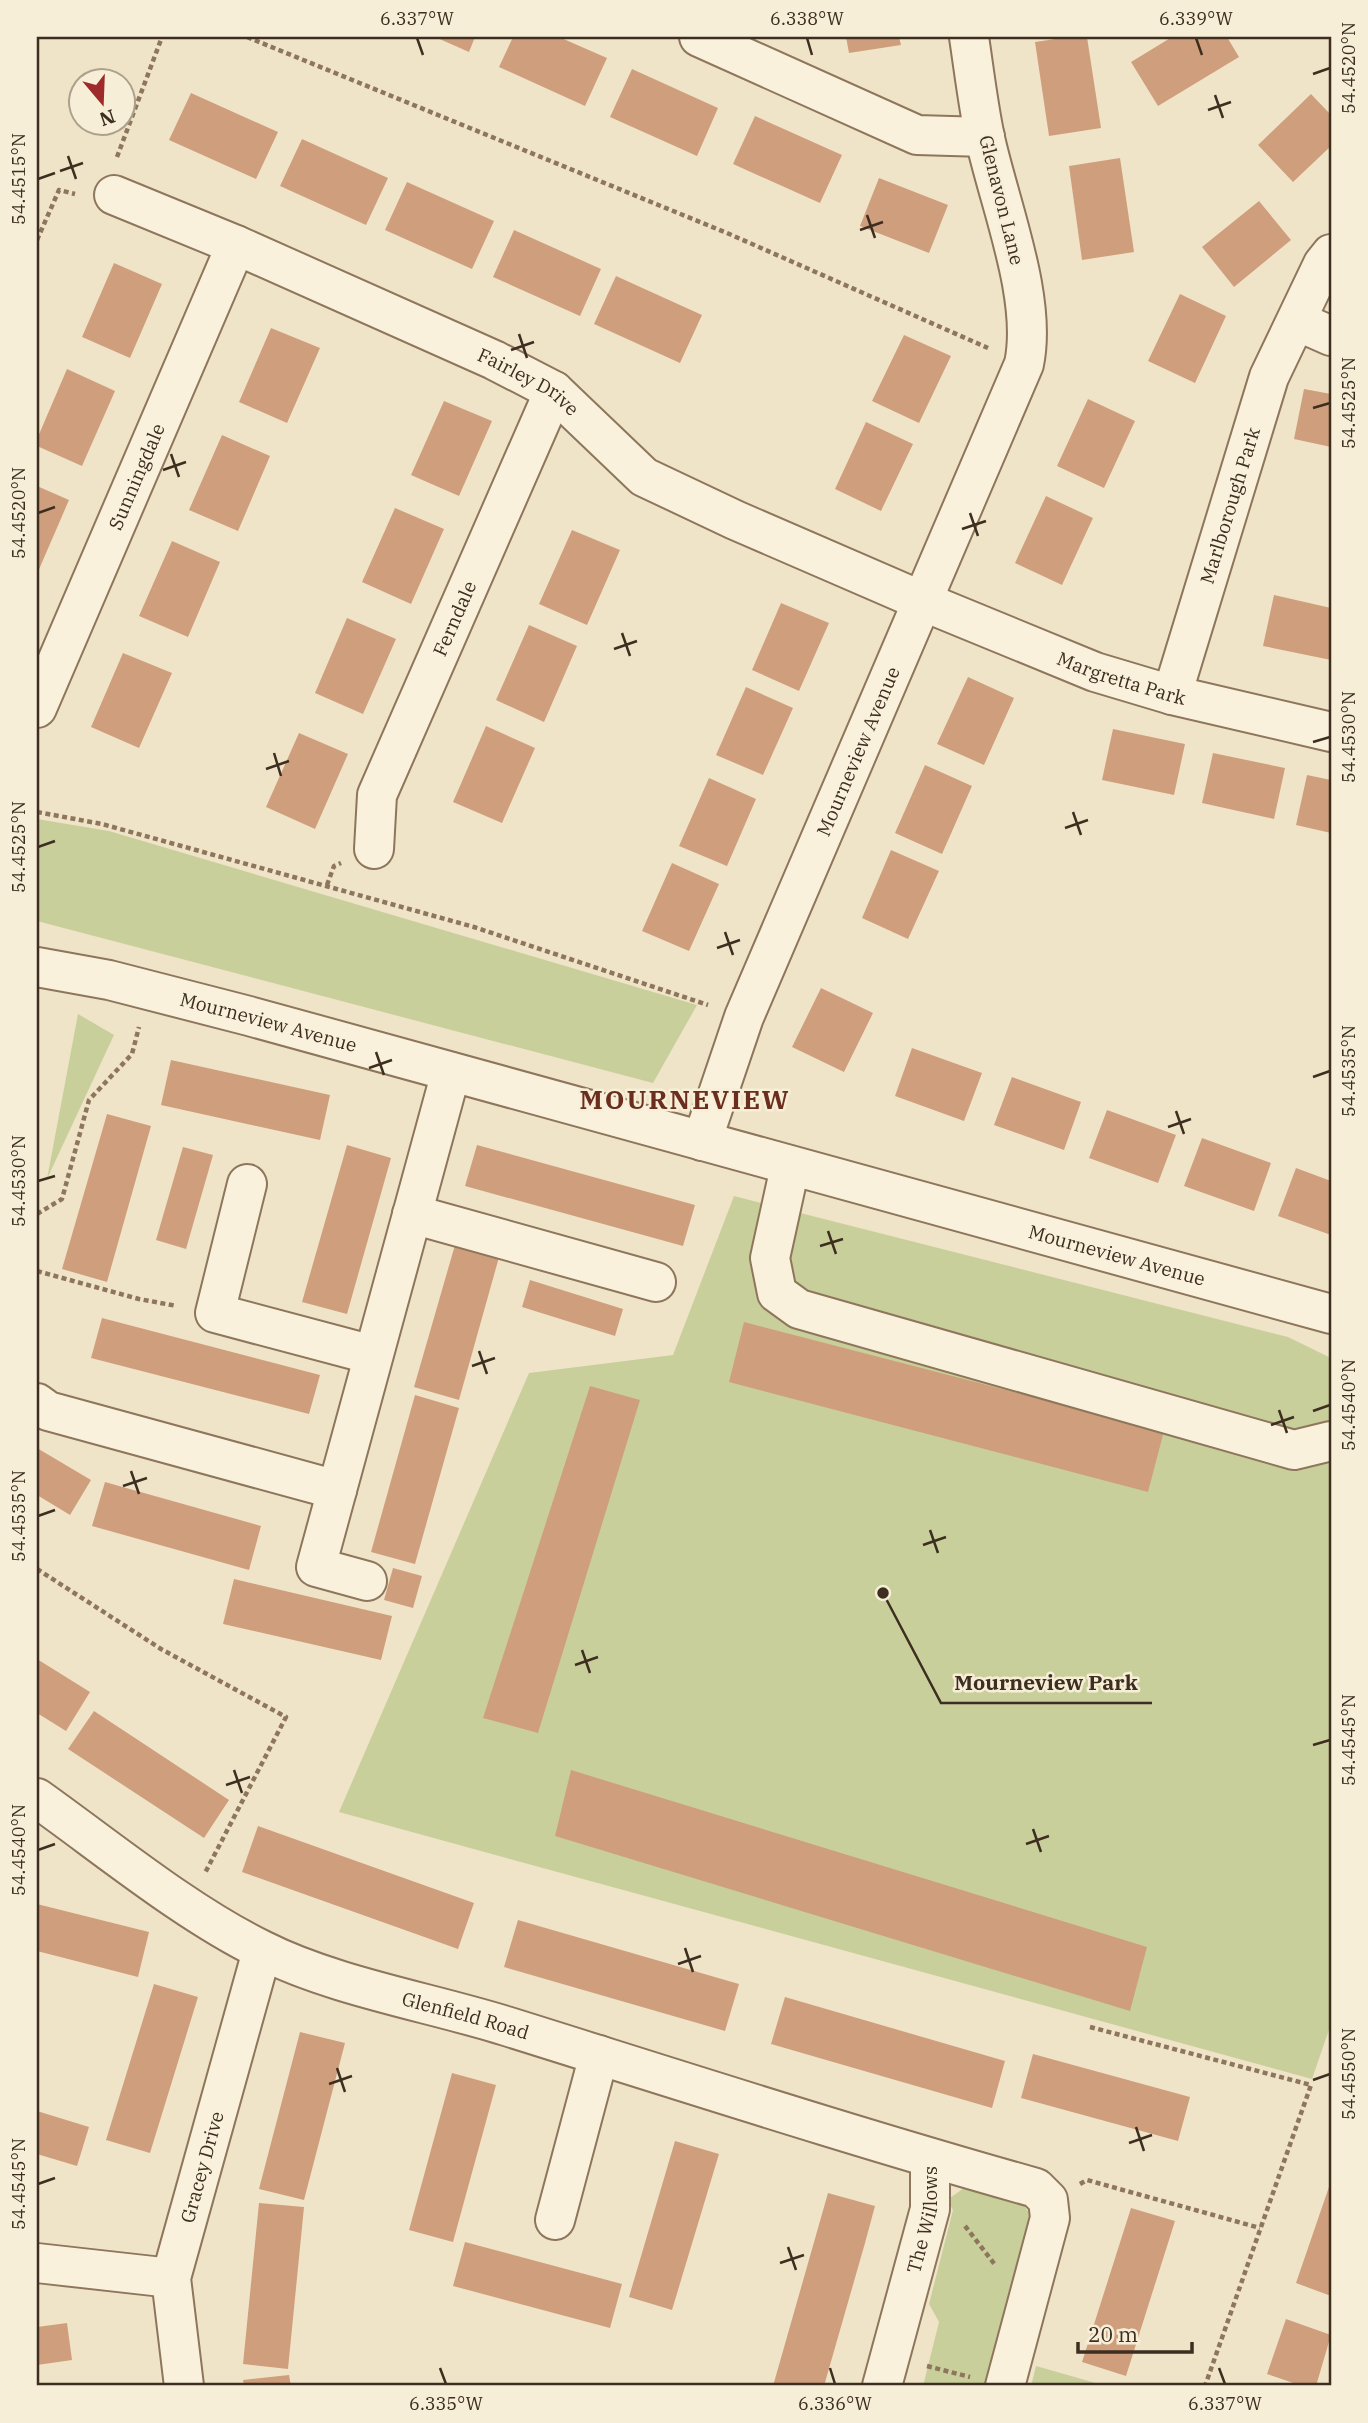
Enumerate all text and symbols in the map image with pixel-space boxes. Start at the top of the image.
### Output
text: 6.337°W [380,7,454,30]
text: 6.338°W [770,7,844,30]
text: 6.339°W [1159,7,1233,30]
text: 54.4520°N [1337,22,1360,114]
north arrow [66,66,136,136]
text: N [97,104,119,132]
text: 54.4515°N [7,133,30,225]
street label: Glenavon Lane [974,133,1030,267]
street label: Fairley Drive [474,342,584,421]
text: 54.4525°N [1337,357,1360,449]
street label: Sunningdale [103,420,170,533]
street label: Marlborough Park [1195,424,1265,587]
text: 54.4520°N [7,467,30,559]
street label: Ferndale [427,577,481,660]
street label: Margretta Park [1054,646,1188,710]
street label: Mourneview Avenue [811,663,905,840]
text: 54.4530°N [1337,691,1360,783]
text: 54.4525°N [7,801,30,893]
street label: Mourneview Avenue [177,987,360,1057]
text: 54.4535°N [1337,1025,1360,1117]
district label: MOURNEVIEW [579,1082,791,1116]
text: 54.4530°N [7,1135,30,1227]
street label: Mourneview Avenue [1026,1219,1208,1291]
text: 54.4540°N [1337,1359,1360,1451]
text: 54.4535°N [7,1470,30,1562]
callout: Mourneview Park [941,1661,1152,1703]
text: Mourneview Park [954,1668,1138,1696]
text: 54.4545°N [1337,1694,1360,1786]
text: 54.4540°N [7,1804,30,1896]
street label: Glenfield Road [400,1986,532,2045]
text: 54.4550°N [1337,2028,1360,2120]
street label: Gracey Drive [175,2108,229,2226]
text: 54.4545°N [7,2138,30,2230]
street label: The Willows [901,2166,942,2276]
scale bar [1078,2311,1191,2355]
text: 20 m [1088,2320,1138,2348]
text: 6.335°W [409,2392,483,2415]
text: 6.336°W [798,2392,872,2415]
text: 6.337°W [1188,2392,1262,2415]

